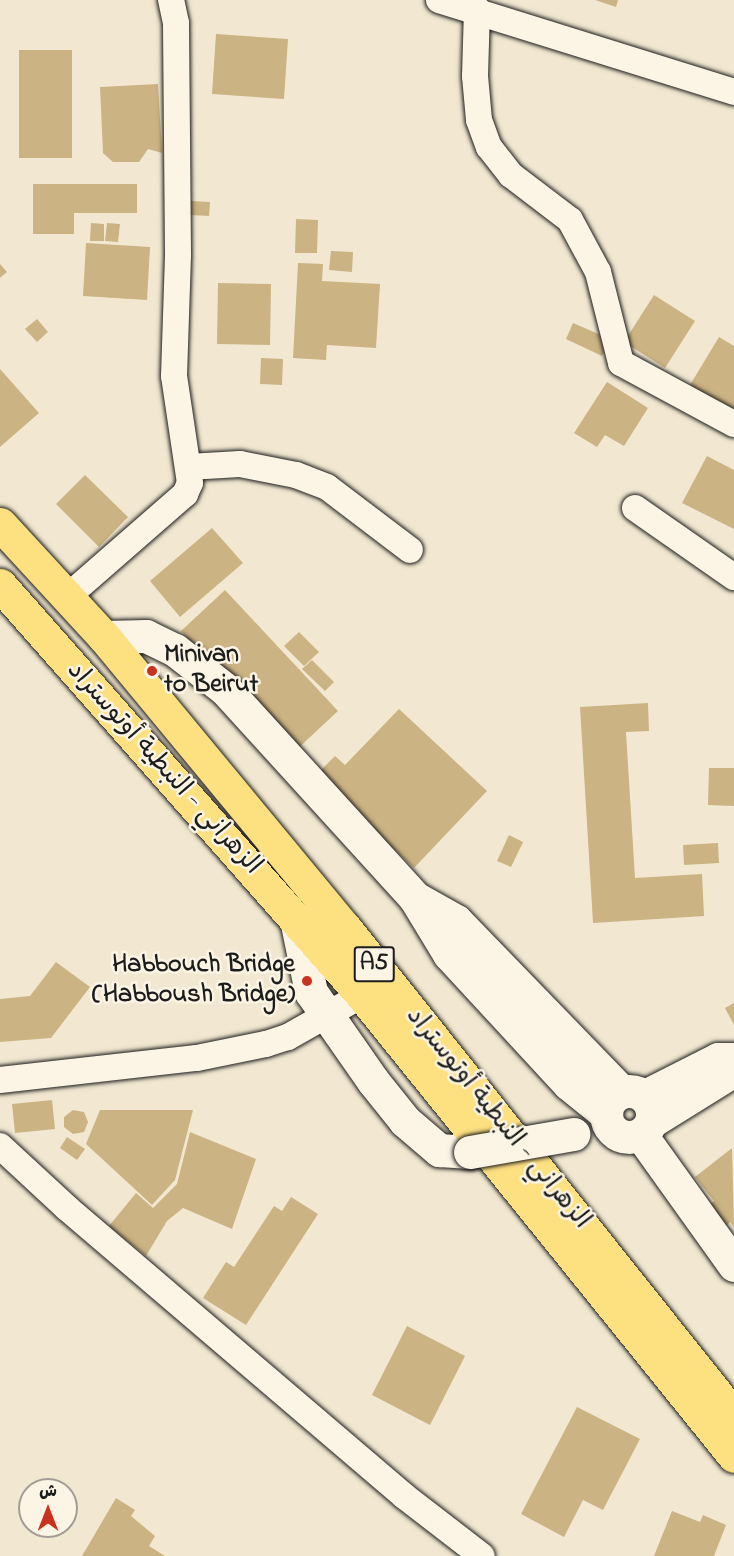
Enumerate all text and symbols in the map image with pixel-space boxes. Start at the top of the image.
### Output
place label: Minivan to Beirut [164,640,258,702]
street label: الزهراني - النبطية أوتوستراد [59,656,267,882]
marker: Minivan to Beirut [145,664,159,678]
road number: A5 [353,943,395,985]
place label: Habbouch Bridge (Habboush Bridge) [92,950,295,1012]
marker: Habbouch Bridge (Habboush Bridge) [300,974,314,988]
street label: الزهراني - النبطية أوتوستراد [398,1002,596,1236]
north arrow [18,1478,78,1538]
text: ش [39,1480,57,1504]

